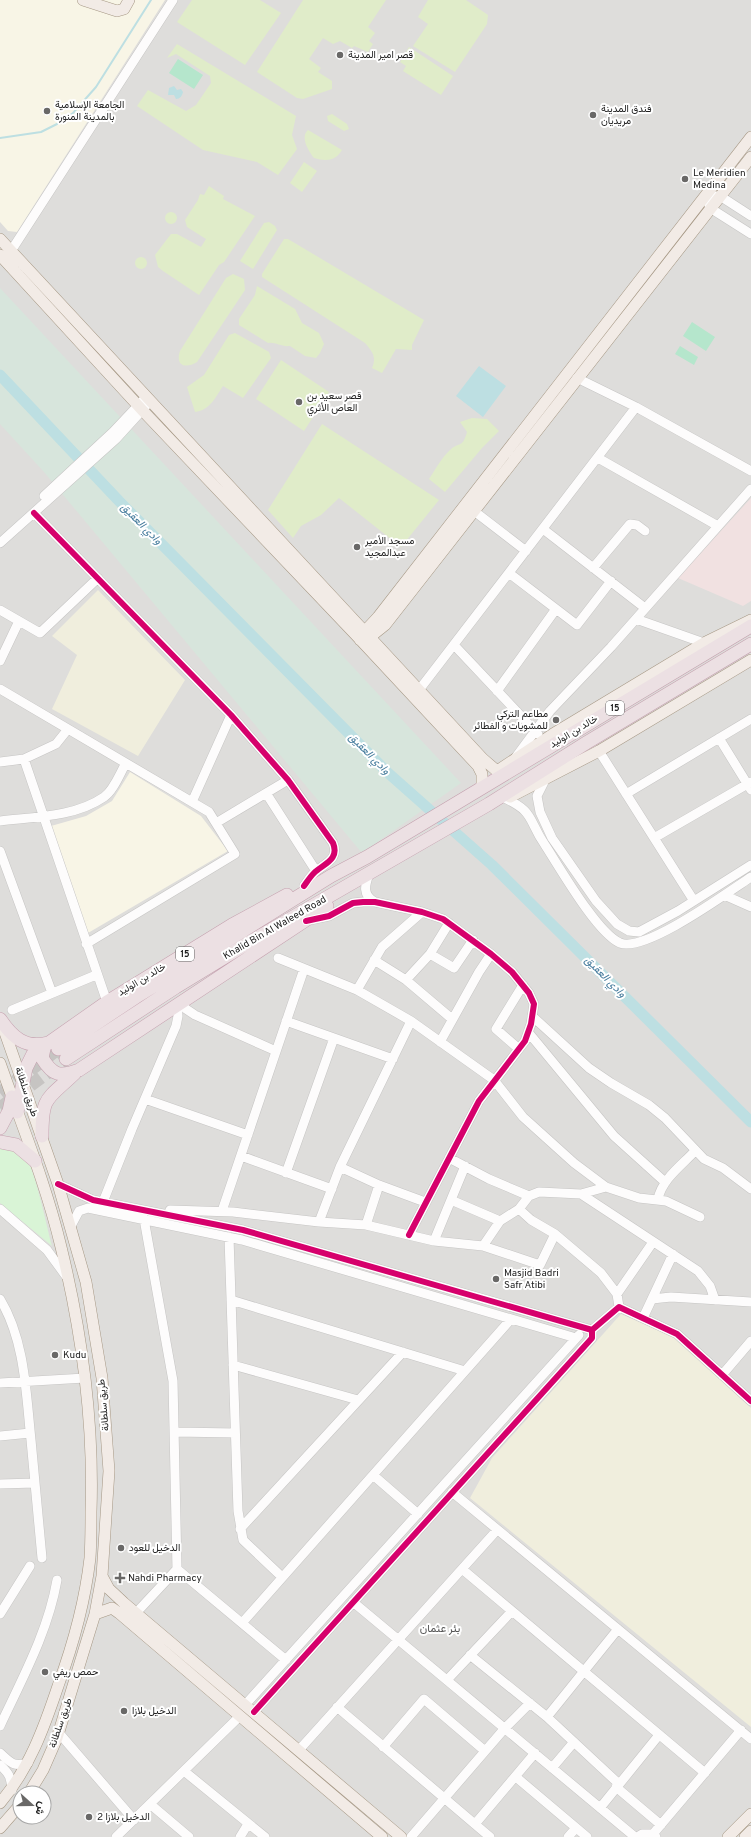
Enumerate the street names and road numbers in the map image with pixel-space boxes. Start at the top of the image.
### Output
road number: 15 [606,701,624,715]
street label: خالد بن الوليد [548,712,601,751]
street label: Khalid Bin Al Waleed Road [221,893,329,963]
road number: 15 [176,947,194,961]
street label: خالد بن الوليد [116,960,169,999]
street label: طريق سلطانة [11,1065,41,1119]
street label: طريق سلطانة [95,1378,113,1431]
street label: طريق سلطانة [46,1696,76,1750]

